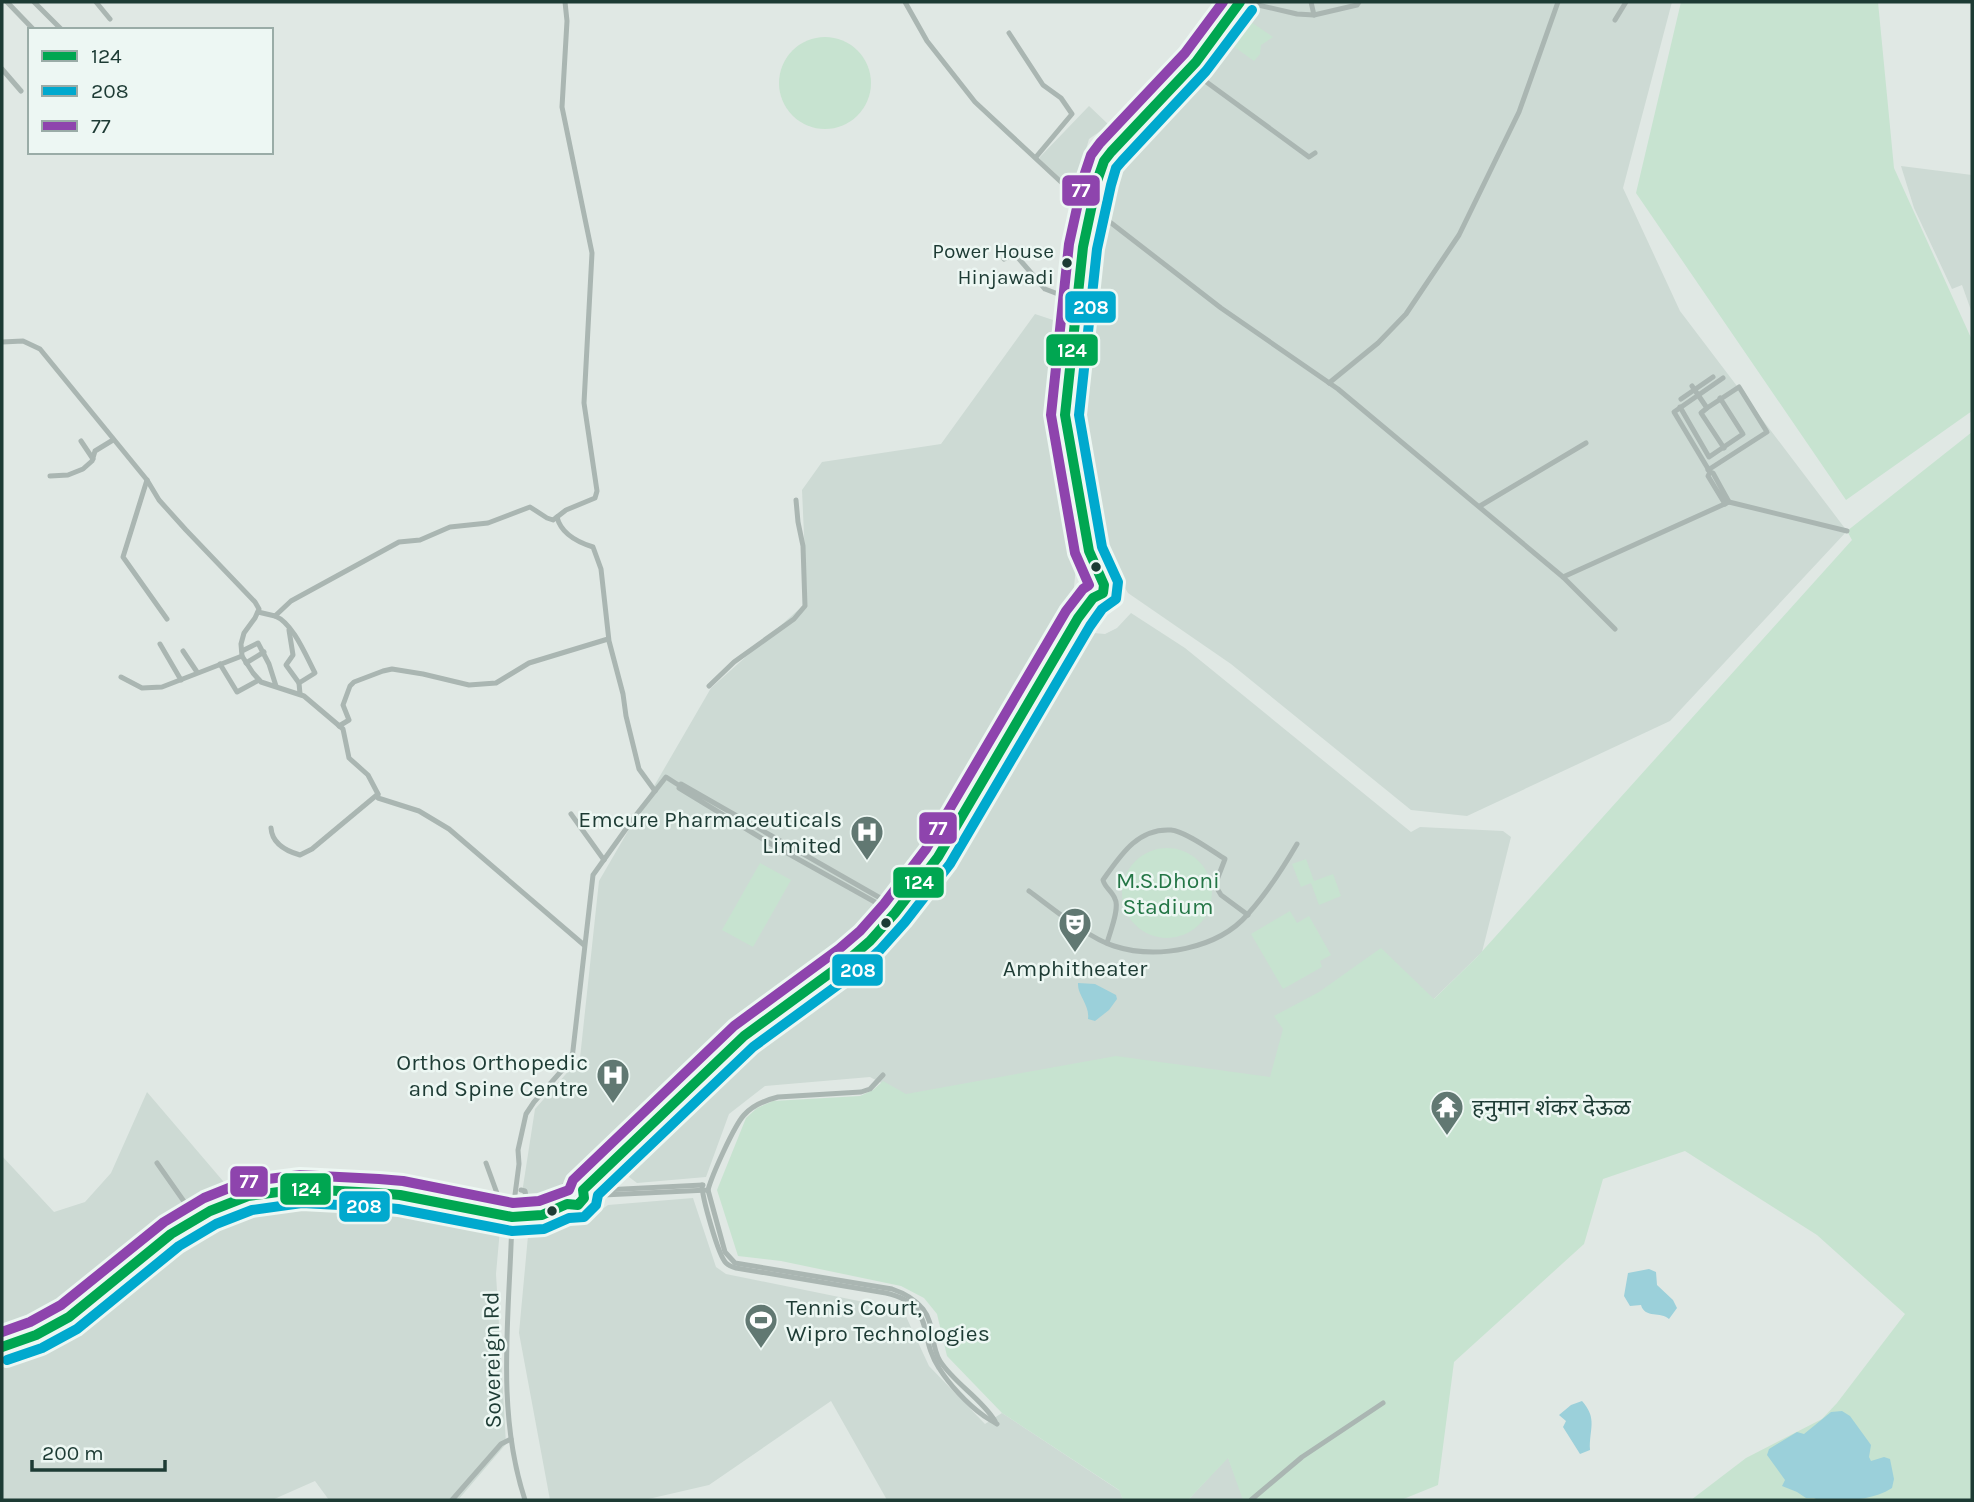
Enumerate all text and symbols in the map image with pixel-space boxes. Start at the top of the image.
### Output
legend [28,28,273,154]
text: 124 [91,44,122,68]
text: 208 [91,79,129,103]
text: 77 [91,114,111,138]
line badge: 77 [1061,174,1101,207]
text: 77 [1072,180,1091,202]
place label: Power House Hinjawadi [932,239,1054,289]
marker: Power House Hinjawadi [1060,256,1074,270]
line badge: 208 [1064,290,1117,324]
text: 208 [1073,297,1109,319]
line badge: 124 [1045,333,1099,367]
text: 124 [1057,340,1087,362]
unlabelled marker [1089,560,1103,574]
place label: Emcure Pharmaceuticals Limited [578,806,842,859]
line badge: 77 [918,811,958,845]
hospital icon: Emcure Pharmaceuticals Limited [848,813,886,862]
text: 77 [929,818,948,840]
line badge: 124 [892,866,945,899]
park label: M.S.Dhoni Stadium [1116,867,1220,920]
text: 124 [904,872,934,894]
theatre icon: Amphitheater [1056,905,1094,954]
unlabelled marker [879,916,893,930]
line badge: 208 [831,953,884,987]
place label: Amphitheater [1003,955,1148,982]
text: 208 [840,960,876,982]
place label: Orthos Orthopedic and Spine Centre [396,1049,588,1102]
hospital icon: Orthos Orthopedic and Spine Centre [594,1056,632,1105]
temple icon: हनुमान शंकर देऊळ [1428,1088,1466,1137]
place label: हनुमान शंकर देऊळ [1472,1094,1631,1122]
line badge: 77 [229,1165,269,1198]
text: 77 [240,1171,259,1193]
line badge: 124 [279,1172,332,1206]
text: 124 [291,1179,321,1201]
line badge: 208 [338,1190,391,1223]
text: 208 [346,1196,382,1218]
unlabelled marker [545,1204,559,1218]
street label: Sovereign Rd [477,1291,507,1429]
place label: Tennis Court, Wipro Technologies [786,1294,990,1347]
sports icon: Tennis Court, Wipro Technologies [742,1301,780,1350]
scale bar [32,1428,164,1472]
text: 200 m [42,1441,104,1465]

